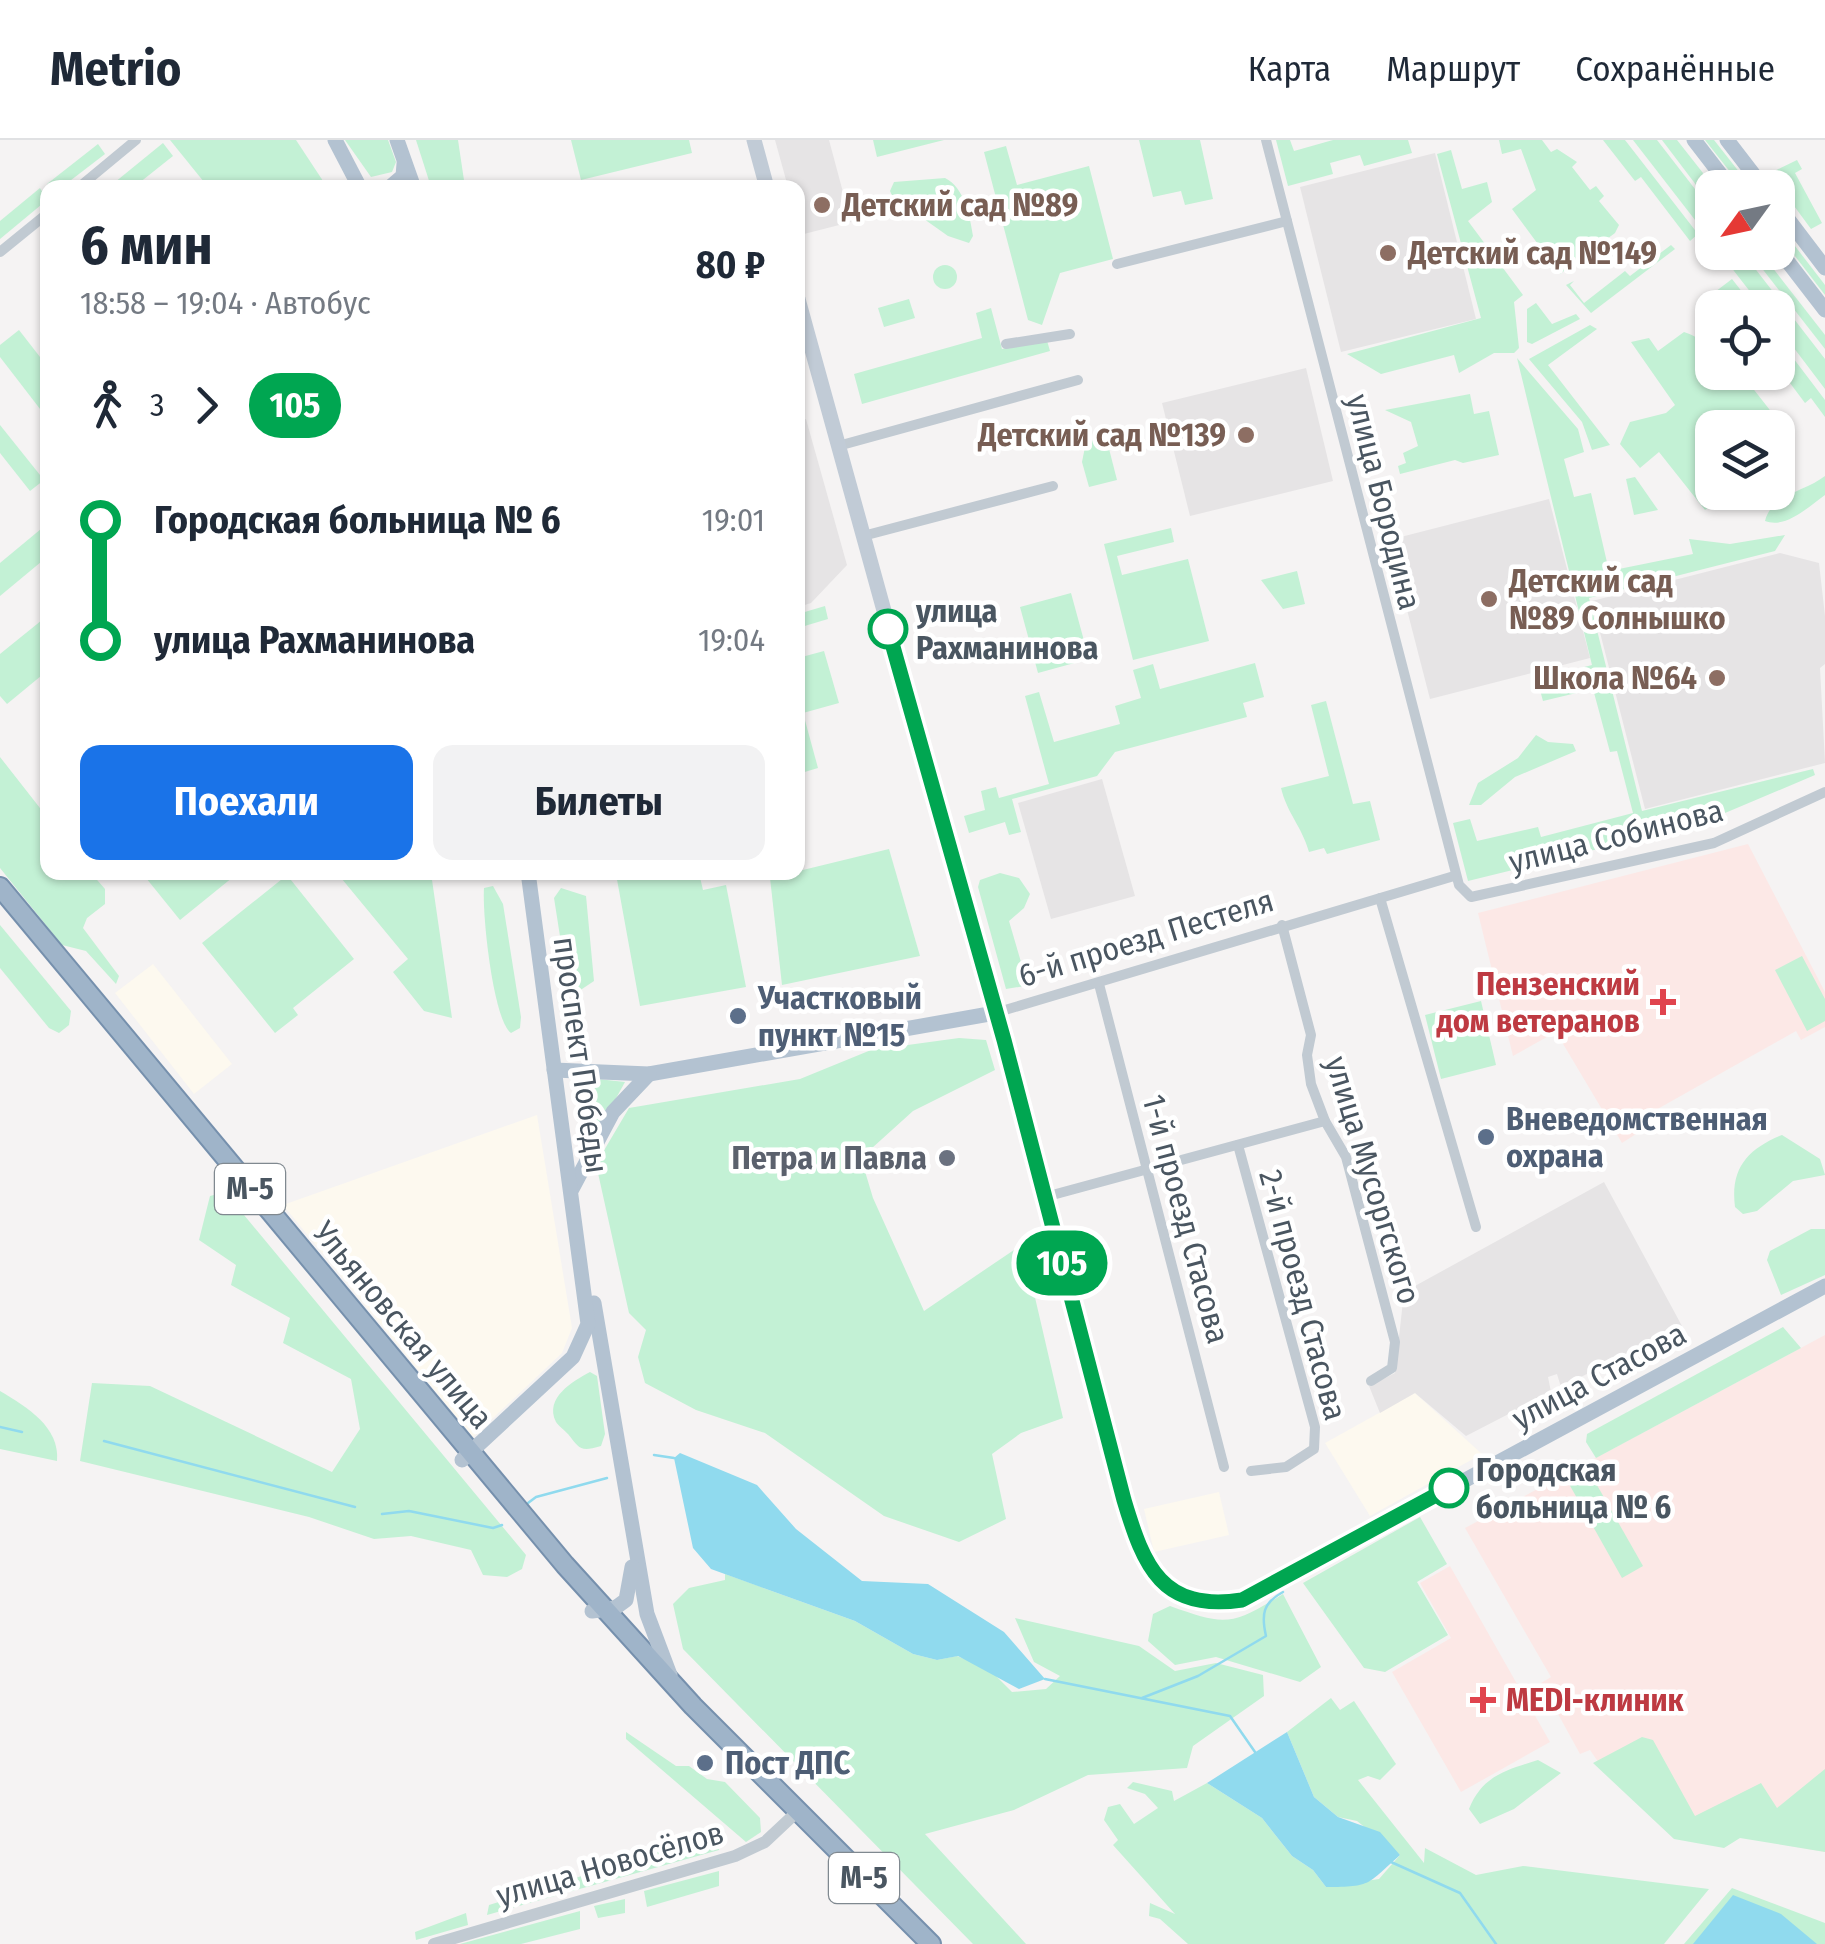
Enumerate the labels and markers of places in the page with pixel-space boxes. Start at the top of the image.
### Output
place label: Детский сад №89 [841,186,1078,224]
marker: Детский сад №89 [811,194,833,216]
place label: Детский сад №149 [1407,234,1657,272]
marker: Детский сад №149 [1377,242,1399,264]
place label: Детский сад №139 [977,416,1226,454]
marker: Детский сад №139 [1235,424,1257,446]
place label: Детский сад №89 Солнышко [1508,562,1725,637]
marker: Детский сад №89 Солнышко [1478,588,1500,610]
place label: улица Рахманинова [915,592,1098,667]
marker: улица Рахманинова [869,610,907,648]
place label: Школа №64 [1533,659,1697,697]
marker: Школа №64 [1706,667,1728,689]
place label: Пензенский дом ветеранов [1436,965,1640,1040]
place label: Участковый пункт №15 [757,979,922,1054]
marker: Пензенский дом ветеранов [1650,989,1676,1015]
marker: Участковый пункт №15 [727,1005,749,1027]
place label: Вневедомственная охрана [1506,1100,1768,1175]
marker: Вневедомственная охрана [1475,1126,1497,1148]
place label: Петра и Павла [732,1139,927,1177]
marker: Петра и Павла [936,1147,958,1169]
place label: Городская больница № 6 [1476,1451,1671,1526]
marker: Городская больница № 6 [1430,1469,1468,1507]
place label: MEDI-клиник [1506,1681,1685,1719]
marker: MEDI-клиник [1470,1687,1496,1713]
place label: Пост ДПС [725,1744,851,1782]
marker: Пост ДПС [694,1752,716,1774]

